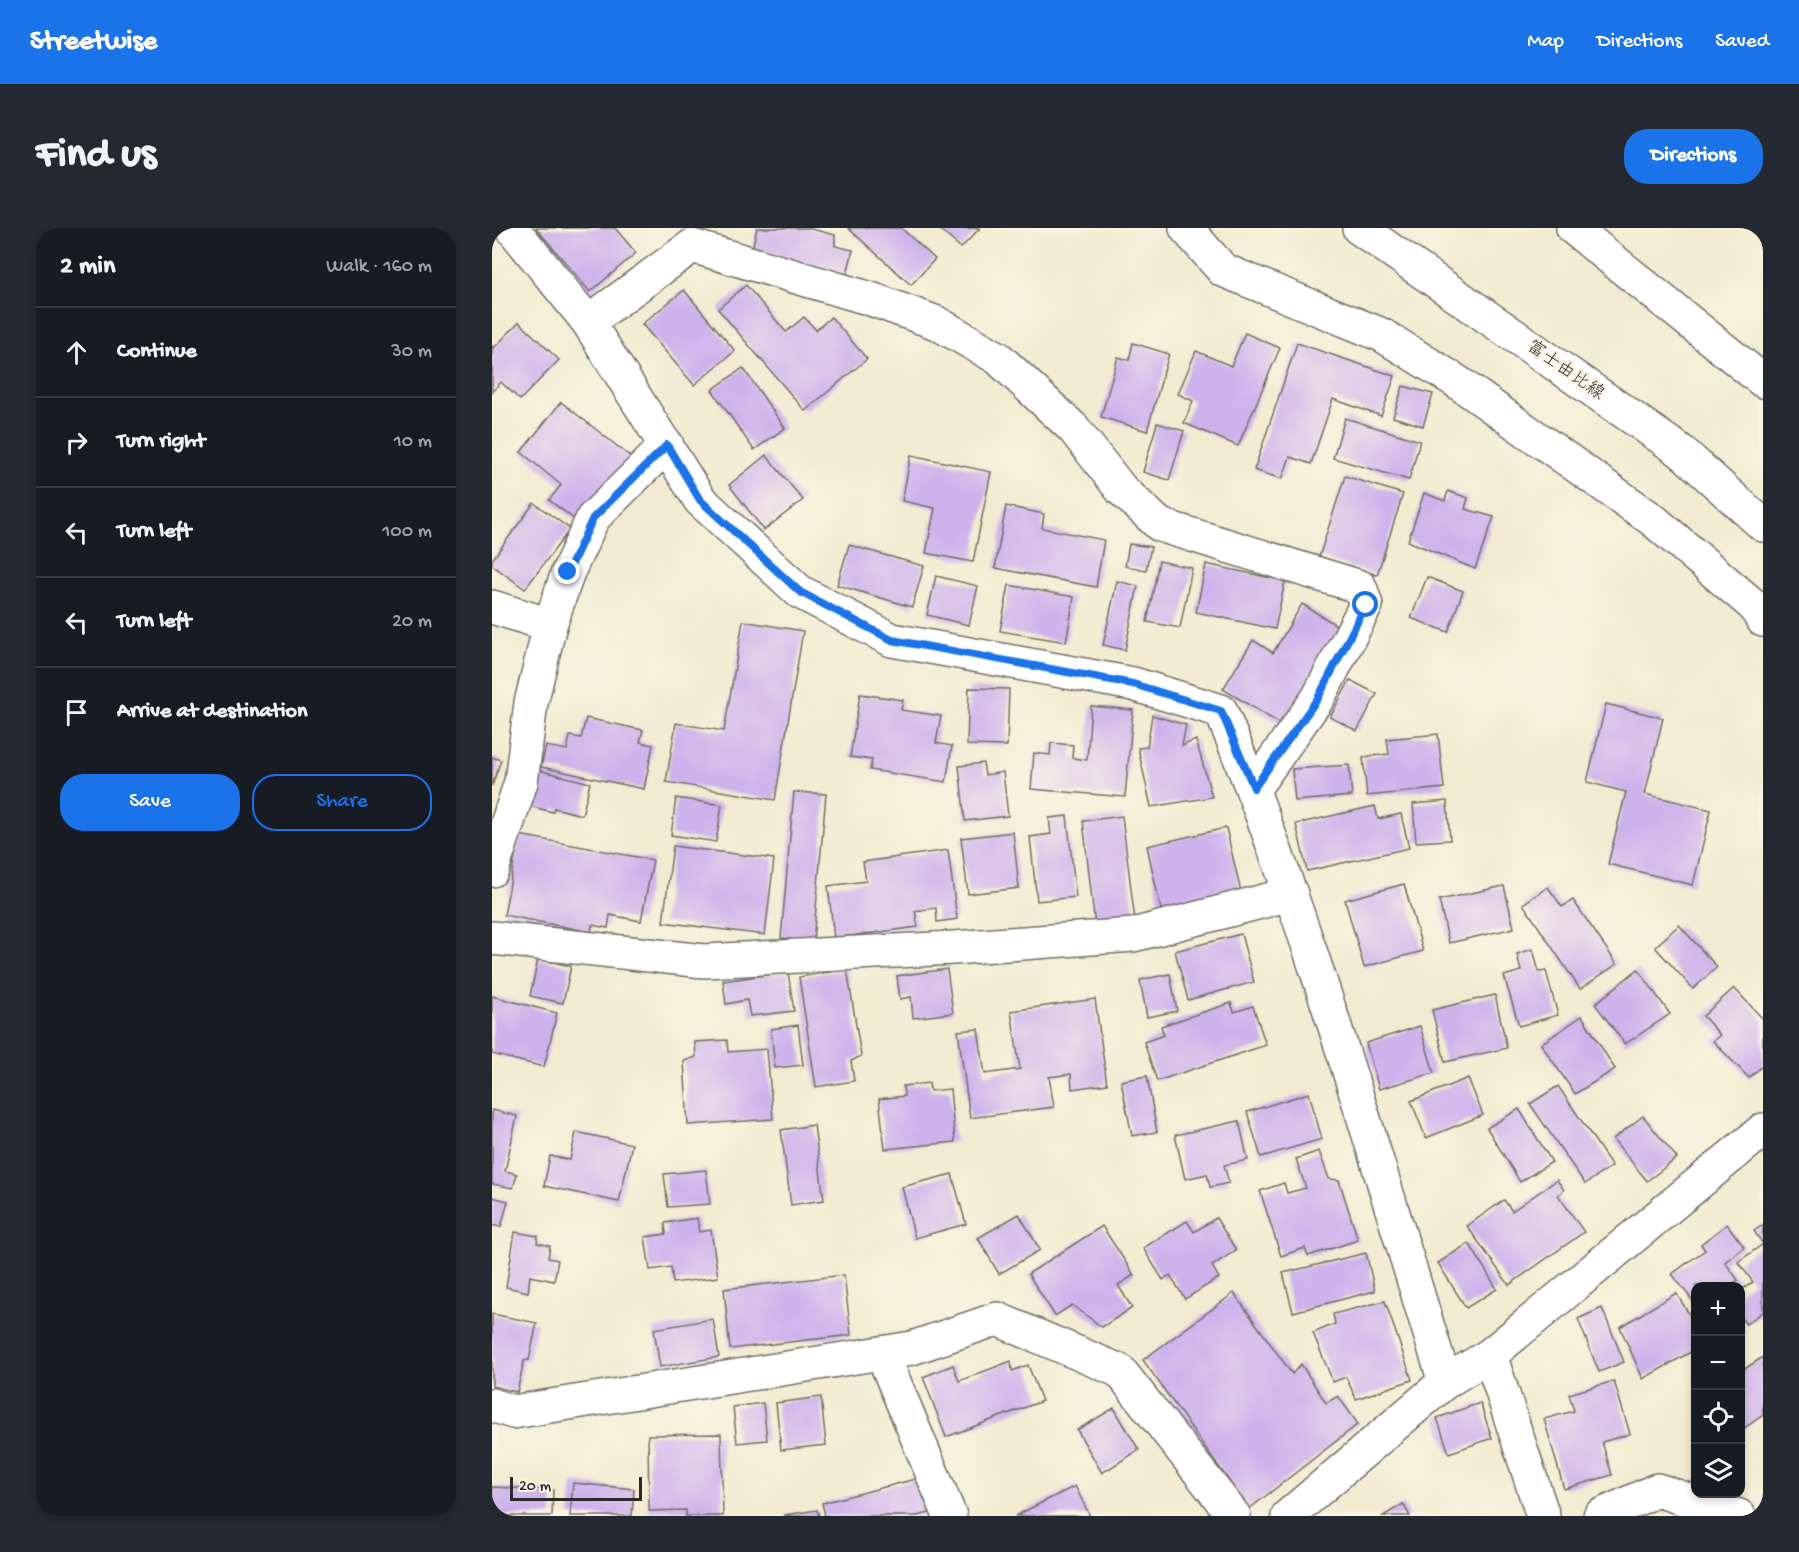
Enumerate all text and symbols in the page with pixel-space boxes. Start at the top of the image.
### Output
text: Streetwise [30,26,157,59]
text: Map [1527,30,1564,55]
text: Directions [1597,30,1682,55]
text: Saved [1715,30,1769,55]
button: Directions [1624,129,1763,184]
text: Find us [36,132,156,181]
text: 2 min [60,252,115,283]
text: Walk · 160 m [326,256,432,279]
icon: ahead [60,336,93,369]
street label: 富士由比線 [1522,336,1608,405]
text: Continue [117,339,197,365]
text: 30 m [391,341,432,364]
icon: right [60,426,93,459]
text: Turn right [117,429,205,455]
text: 10 m [394,431,432,454]
icon: left [60,516,93,549]
text: Turn left [117,519,191,545]
text: 100 m [382,521,432,544]
route end [554,558,580,584]
route start [1352,591,1378,617]
icon: left [60,606,93,639]
text: Turn left [117,609,191,635]
text: 20 m [392,611,432,634]
icon: arrive [60,696,93,729]
text: Arrive at destination [117,699,307,725]
button: Save [60,774,240,831]
button: Share [252,774,432,831]
map controls [1691,1282,1745,1498]
button: + [1691,1282,1745,1336]
button: − [1691,1336,1745,1390]
button: locate [1691,1390,1745,1444]
button: layers [1691,1444,1745,1498]
scale bar [510,1474,642,1502]
text: 20 m [519,1478,551,1497]

